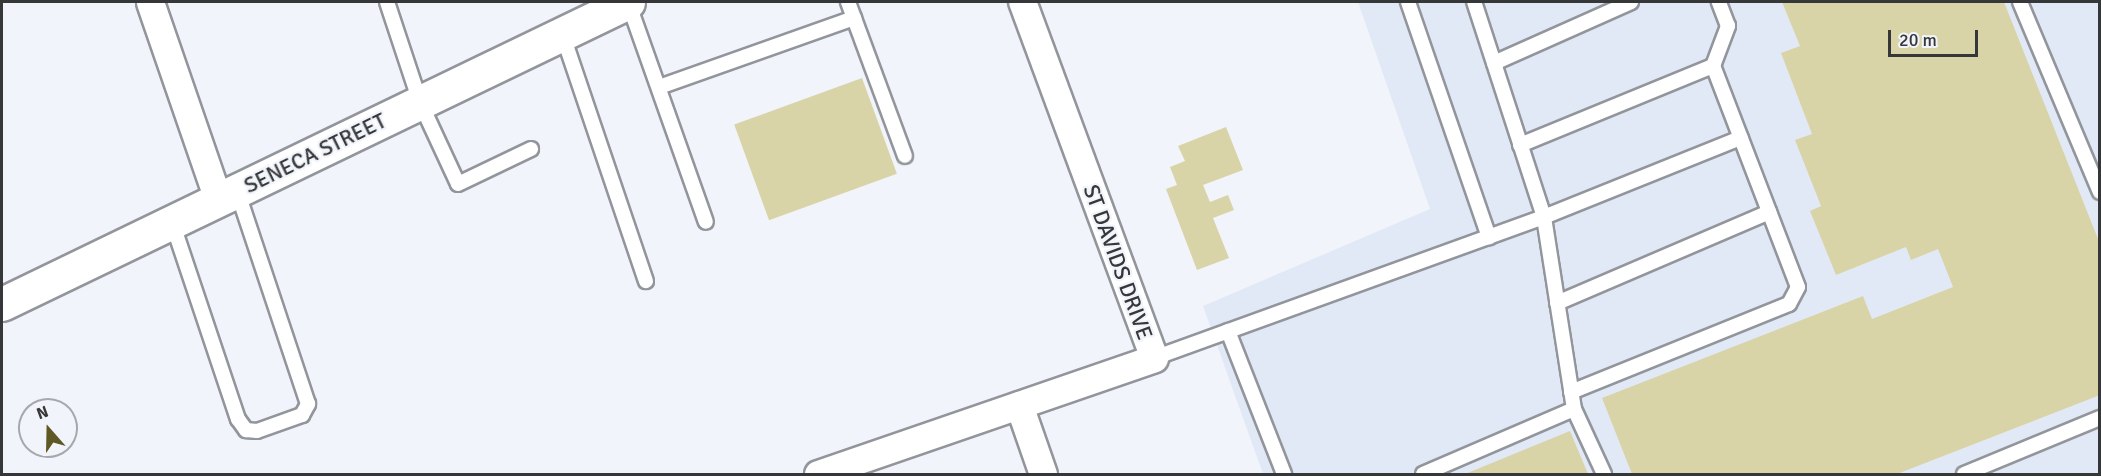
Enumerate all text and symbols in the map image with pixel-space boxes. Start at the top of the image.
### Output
scale bar [1891,18,1981,56]
text: 20 m [1899,29,1937,51]
street label: SENECA STREET [240,107,390,199]
street label: ST DAVIDS DRIVE [1078,181,1158,343]
north arrow [18,398,78,458]
text: N [34,402,51,424]

